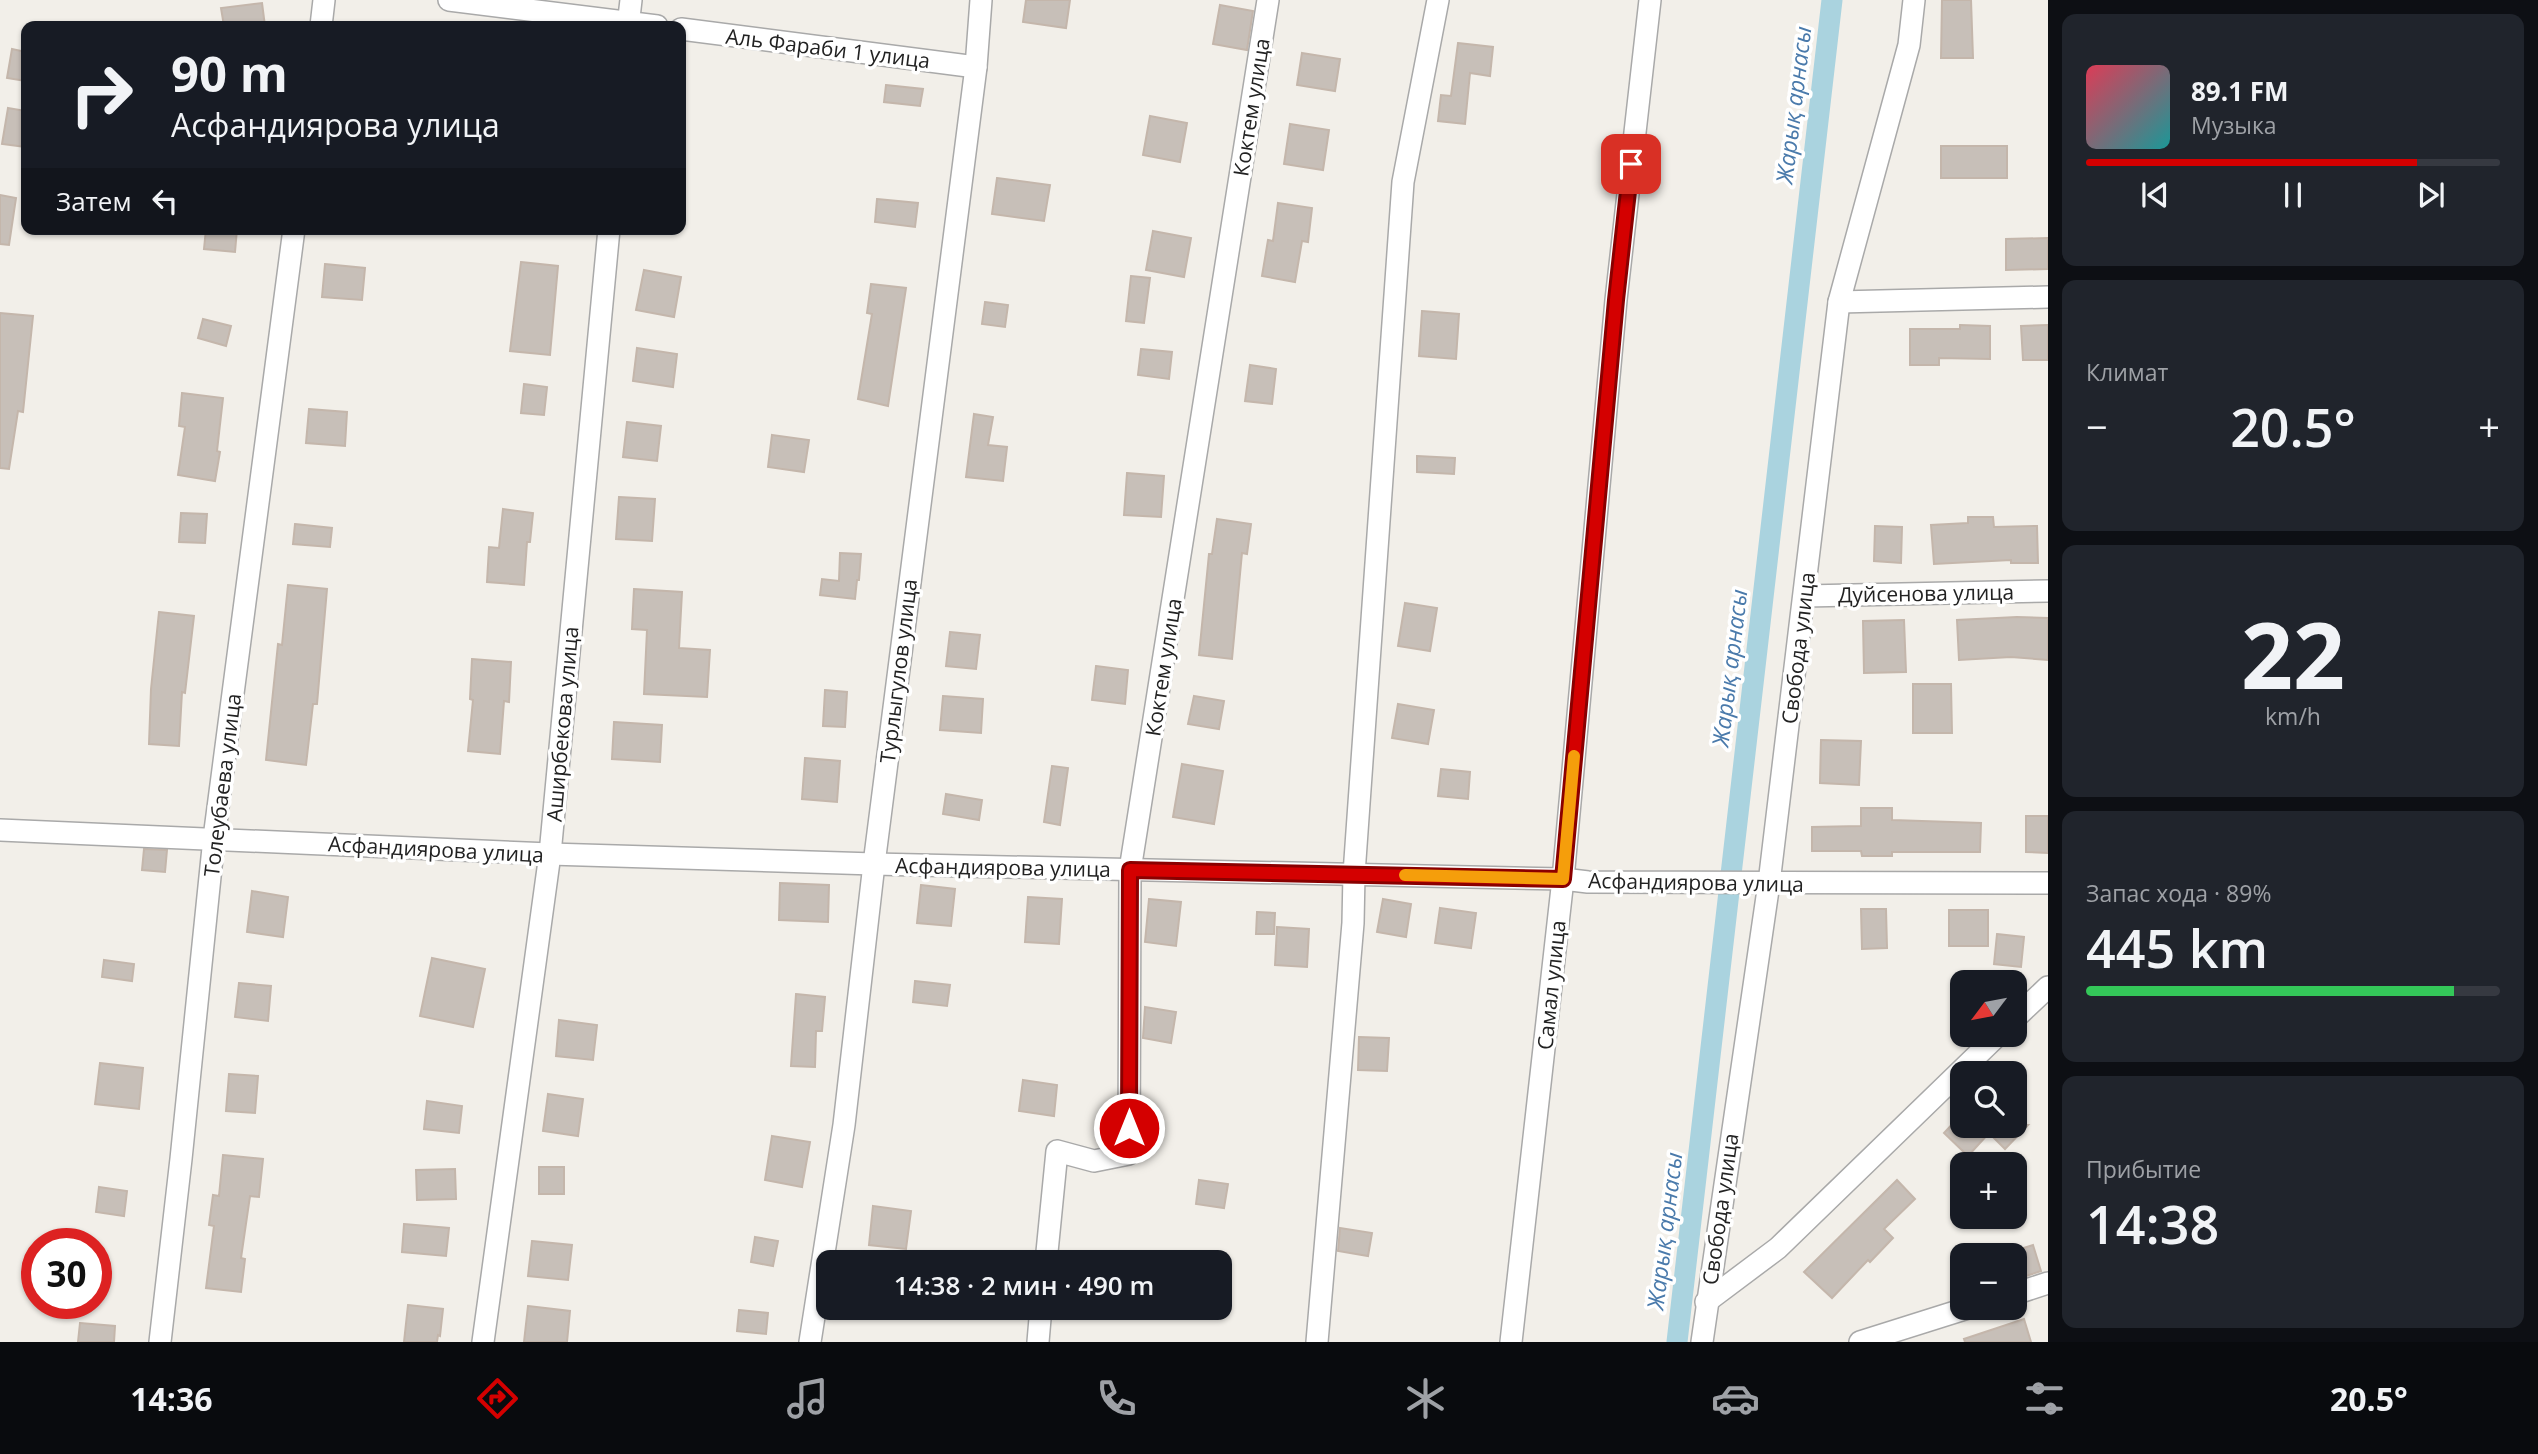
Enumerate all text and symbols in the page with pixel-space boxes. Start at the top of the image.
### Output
street label: Аль Фараби 1 улица [724,22,932,74]
water label: Жарық арнасы [1767,24,1819,188]
street label: Коктем улица [1226,36,1276,178]
text: 90 m [171,40,288,106]
icon: right [56,49,147,140]
text: 89.1 FM [2191,73,2289,109]
text: Асфандиярова улица [171,103,500,146]
text: Музыка [2191,109,2277,141]
pin [1601,134,1661,194]
icon: arrive [1612,145,1650,183]
icon: previous [2136,176,2174,214]
icon: pause [2274,176,2312,214]
icon: next [2412,176,2450,214]
icon: left [146,182,184,220]
text: Затем [56,183,132,219]
text: Климат [2086,356,2168,388]
text: 20.5° [2230,391,2356,462]
text: − [2086,400,2108,452]
text: + [2478,400,2500,452]
street label: Свобода улица [1775,570,1821,726]
street label: Турлыгулов улица [873,577,923,765]
street label: Дуйсенова улица [1838,577,2014,609]
water label: Жарық арнасы [1703,587,1755,751]
text: 22 [2241,592,2345,716]
street label: Коктем улица [1138,596,1188,738]
street label: Аширбекова улица [540,625,584,823]
street label: Толеубаева улица [197,692,247,878]
text: km/h [2265,700,2321,732]
street label: Асфандиярова улица [328,829,544,869]
street label: Асфандиярова улица [895,851,1111,883]
street label: Асфандиярова улица [1588,866,1804,898]
text: Запас хода · 89% [2086,877,2271,909]
text: 445 km [2086,912,2268,983]
street label: Самал улица [1530,919,1572,1051]
north arrow [1950,970,2026,1046]
map controls [1950,970,2027,1320]
button: search [1950,1061,2027,1138]
position arrow [1092,1091,1166,1165]
street label: Свобода улица [1695,1131,1745,1287]
water label: Жарық арнасы [1638,1150,1690,1314]
button: + [1950,1152,2027,1229]
text: Прибытие [2086,1153,2201,1185]
text: 14:38 [2086,1188,2219,1259]
speed limit sign: 30 [21,1228,112,1319]
button: − [1950,1243,2027,1320]
text: 14:38 · 2 мин · 490 m [894,1267,1154,1303]
icon: directions [473,1374,522,1423]
icon: music [783,1374,832,1423]
icon: phone [1092,1374,1141,1423]
icon: climate [1401,1374,1450,1423]
icon: car [1711,1374,1760,1423]
icon: filters [2020,1374,2069,1423]
text: 14:36 [130,1377,213,1420]
text: 20.5° [2330,1377,2408,1420]

